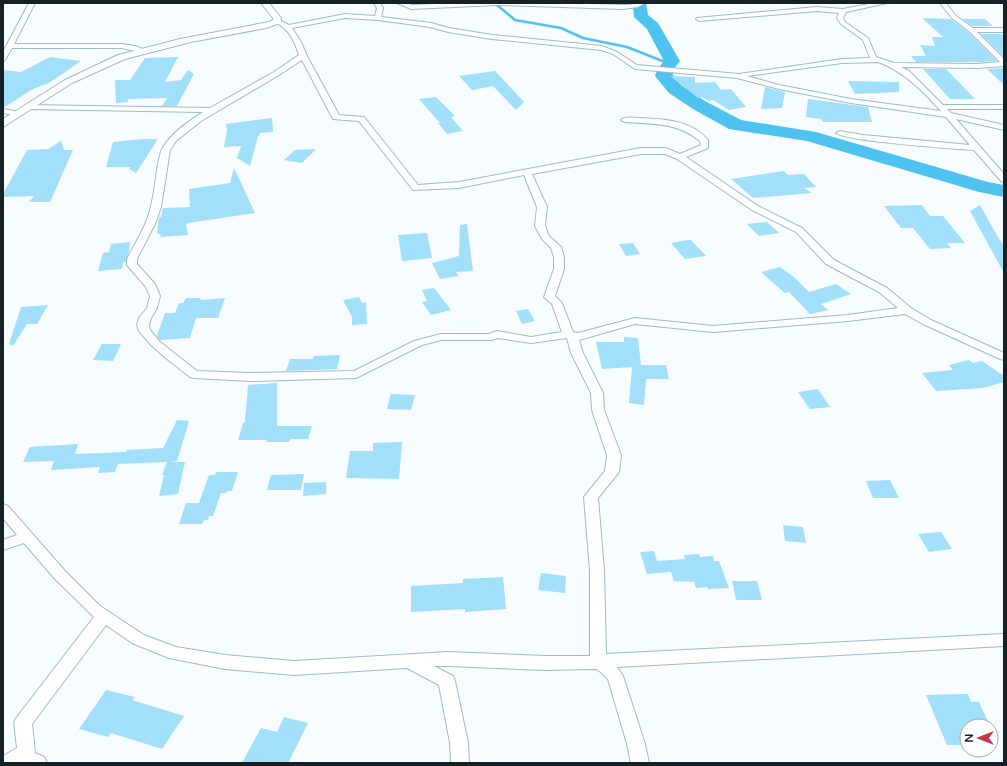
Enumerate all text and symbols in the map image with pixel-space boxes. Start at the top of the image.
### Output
north arrow [959,718,999,758]
text: N [963,734,976,742]

